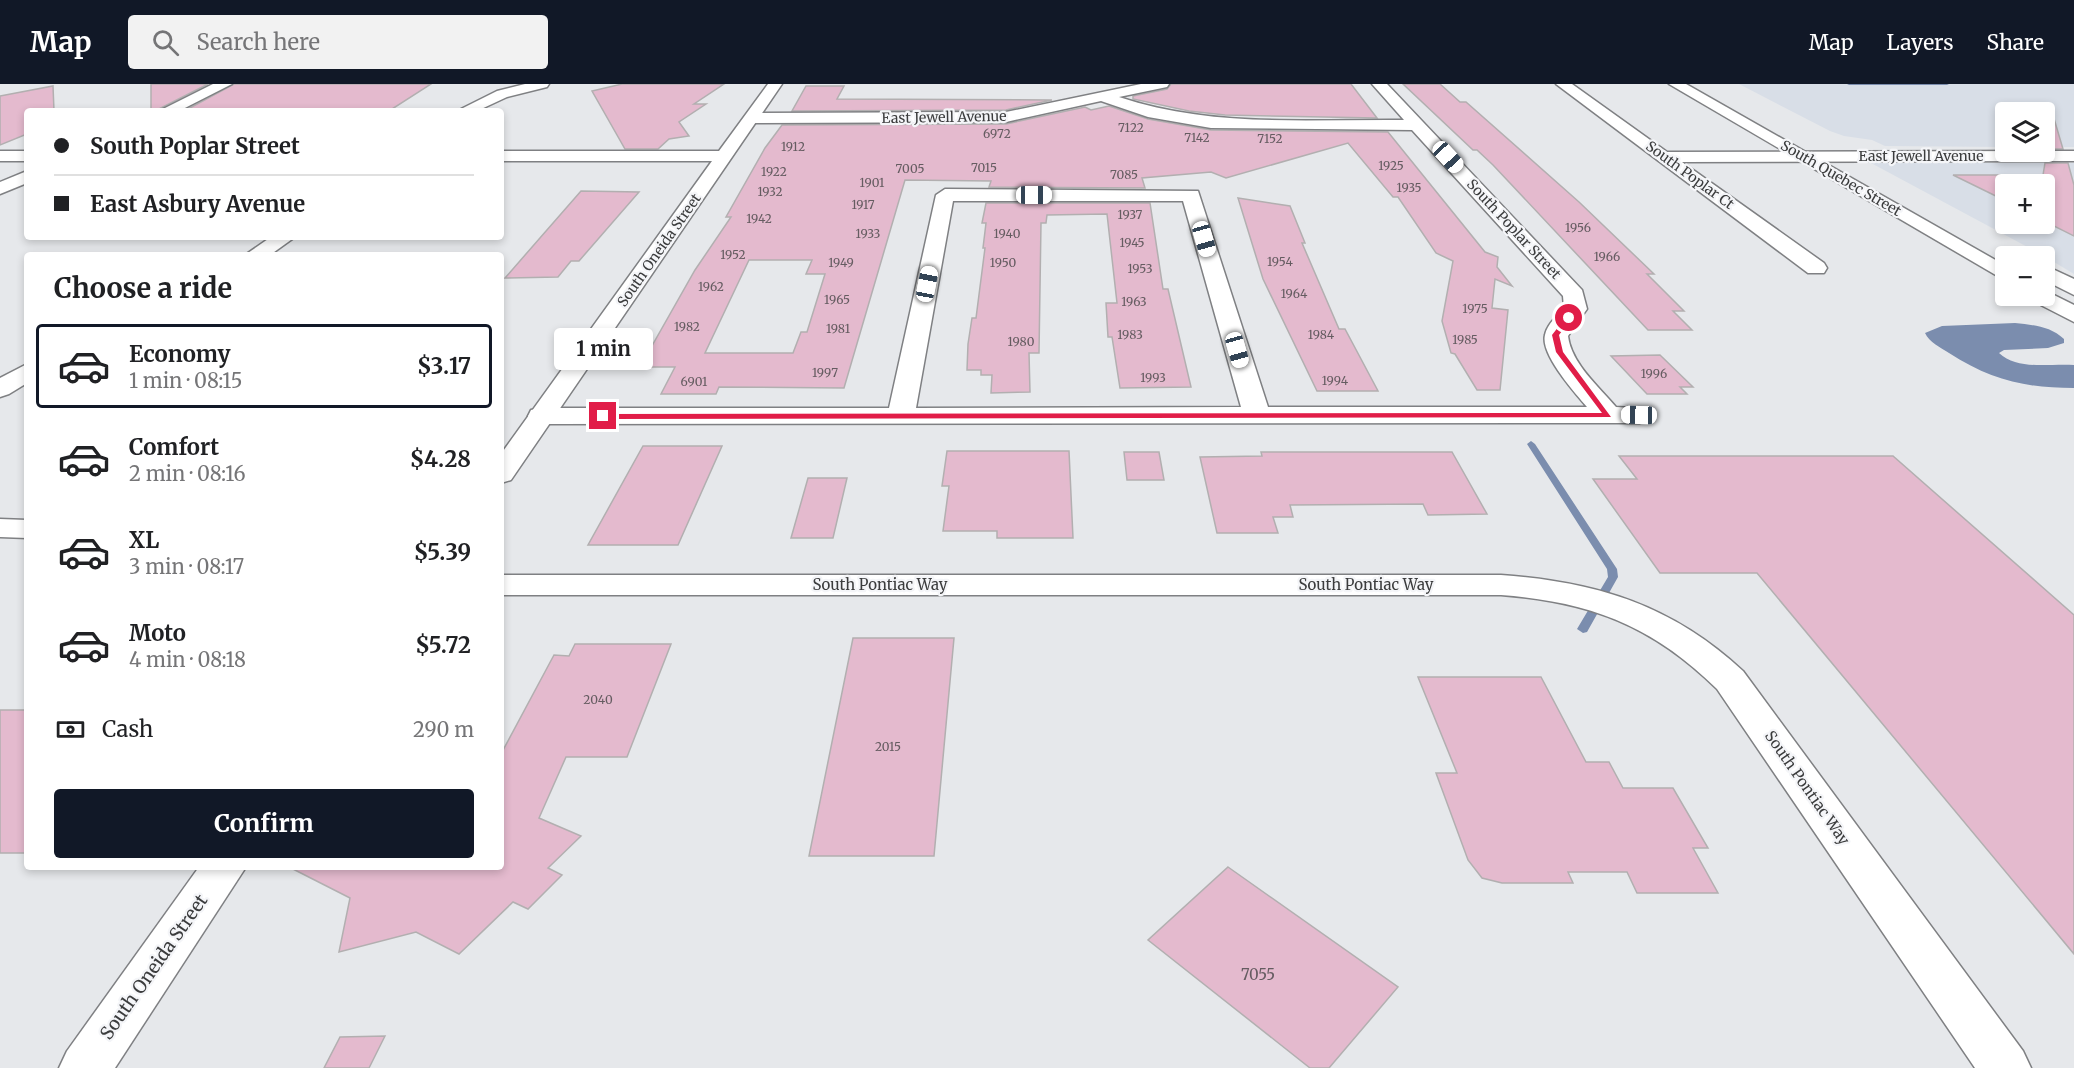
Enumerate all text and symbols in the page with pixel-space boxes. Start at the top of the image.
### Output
search box [128,15,548,69]
text: Map [30,24,92,60]
icon: search [149,26,182,59]
text: Search here [197,28,320,56]
text: Map [1809,29,1854,56]
text: Layers [1887,29,1954,56]
text: Share [1987,29,2044,56]
map controls [1995,102,2055,306]
button: layers [1995,102,2055,162]
street label: East Jewell Avenue [881,107,1007,127]
house number: 7122 [1118,120,1144,135]
house number: 6972 [983,126,1011,141]
house number: 7142 [1184,130,1210,145]
house number: 7152 [1257,131,1283,146]
text: South Poplar Street [90,132,300,160]
street label: South Quebec Street [1777,136,1905,220]
street label: South Poplar Ct [1642,137,1738,213]
car [1429,138,1467,176]
house number: 1912 [781,139,805,154]
street label: East Jewell Avenue [1859,147,1983,165]
house number: 1925 [1378,158,1404,173]
house number: 7015 [971,160,997,175]
house number: 7005 [896,161,924,176]
house number: 1922 [761,164,787,179]
house number: 7085 [1110,167,1138,182]
button: + [1995,174,2055,234]
house number: 1901 [860,175,885,190]
street label: South Poplar Street [1463,175,1565,283]
house number: 1935 [1397,180,1421,195]
house number: 1932 [757,184,783,199]
car [1016,186,1052,204]
text: East Asbury Avenue [90,190,305,218]
street label: South Oneida Street [613,190,705,310]
house number: 1917 [851,197,875,212]
house number: 1937 [1118,207,1143,222]
house number: 1942 [746,211,772,226]
car [1190,219,1218,259]
house number: 1956 [1565,220,1591,235]
house number: 1933 [856,226,881,241]
house number: 1940 [994,226,1021,241]
house number: 1945 [1119,235,1145,250]
button: − [1995,246,2055,306]
house number: 1952 [720,247,746,262]
house number: 1966 [1594,249,1620,264]
house number: 1954 [1267,254,1294,269]
house number: 1949 [828,255,854,270]
house number: 1950 [990,255,1016,270]
house number: 1953 [1127,261,1153,276]
car [915,265,939,303]
text: Choose a ride [54,271,232,305]
house number: 1962 [698,279,724,294]
house number: 1964 [1281,286,1308,301]
house number: 1965 [824,292,850,307]
house number: 1963 [1121,294,1147,309]
house number: 1975 [1462,301,1488,316]
route start [1555,304,1582,331]
house number: 1982 [674,319,700,334]
house number: 1981 [826,321,851,336]
house number: 1983 [1117,327,1143,342]
house number: 1984 [1308,327,1335,342]
callout: 1 min [554,329,652,371]
car [1223,330,1251,370]
house number: 1985 [1452,332,1478,347]
house number: 1980 [1008,334,1035,349]
text: 1 min [576,336,631,361]
icon: car [57,339,111,393]
text: Economy [129,340,230,368]
text: $3.17 [417,352,471,380]
house number: 1997 [812,365,838,380]
house number: 1996 [1641,366,1667,381]
text: 1 min · 08:15 [129,368,242,393]
house number: 1993 [1140,370,1166,385]
house number: 1994 [1322,373,1349,388]
house number: 6901 [681,374,708,389]
route end [589,402,616,429]
car [1621,406,1657,424]
icon: car [57,432,111,486]
text: Comfort [129,433,219,461]
text: $4.28 [410,445,471,473]
text: 2 min · 08:16 [129,461,246,486]
icon: car [57,525,111,579]
text: XL [129,526,159,554]
text: $5.39 [414,538,471,566]
text: 3 min · 08:17 [129,554,244,579]
street label: South Pontiac Way [813,575,948,594]
street label: South Pontiac Way [1299,575,1434,594]
icon: car [57,618,111,672]
text: Moto [129,619,186,647]
text: $5.72 [415,631,471,659]
text: 4 min · 08:18 [129,647,246,672]
house number: 2040 [583,692,613,707]
icon: cash [54,713,87,746]
text: Cash [102,715,153,743]
text: 290 m [413,717,474,742]
street label: South Pontiac Way [1761,727,1854,849]
house number: 2015 [875,739,901,754]
button: Confirm [54,789,474,858]
street label: South Oneida Street [95,890,212,1044]
house number: 7055 [1241,965,1275,984]

